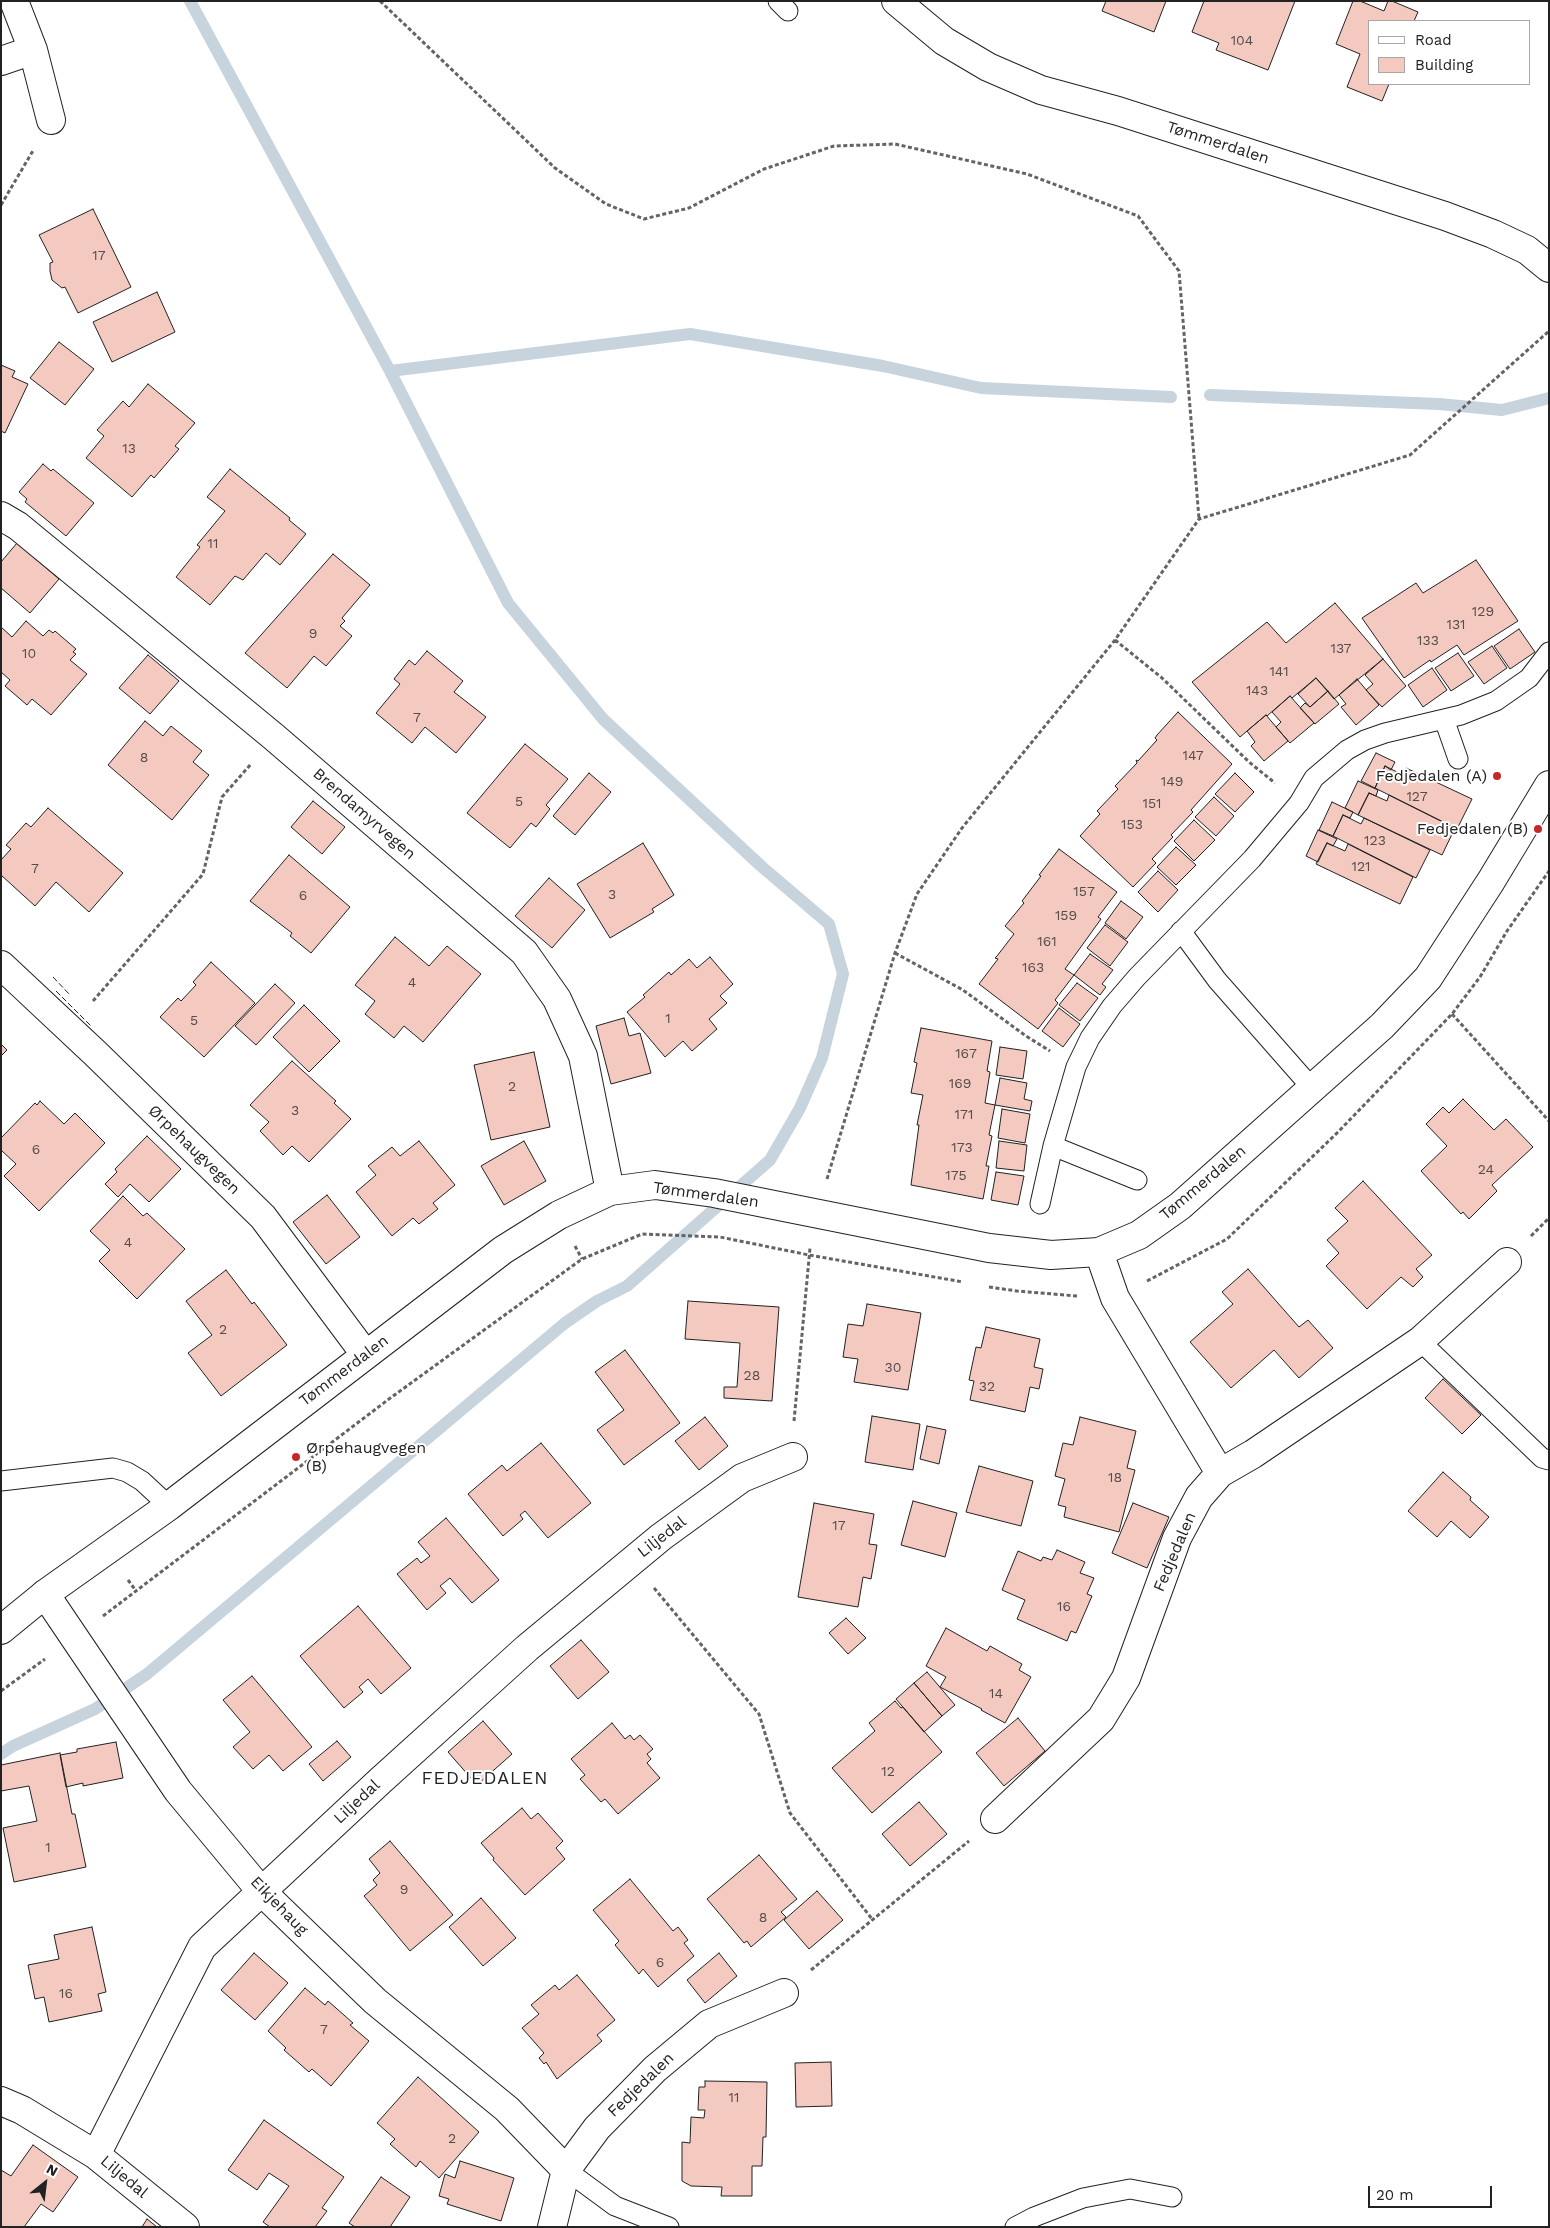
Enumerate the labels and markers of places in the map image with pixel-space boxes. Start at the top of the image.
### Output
place label: Fedjedalen (A) [1376,766,1487,786]
marker: Fedjedalen (A) [1491,770,1503,782]
place label: Fedjedalen (B) [1417,819,1528,839]
marker: Fedjedalen (B) [1532,823,1544,835]
place label: Ørpehaugvegen (B) [306,1438,426,1476]
marker: Ørpehaugvegen (B) [290,1451,302,1463]

